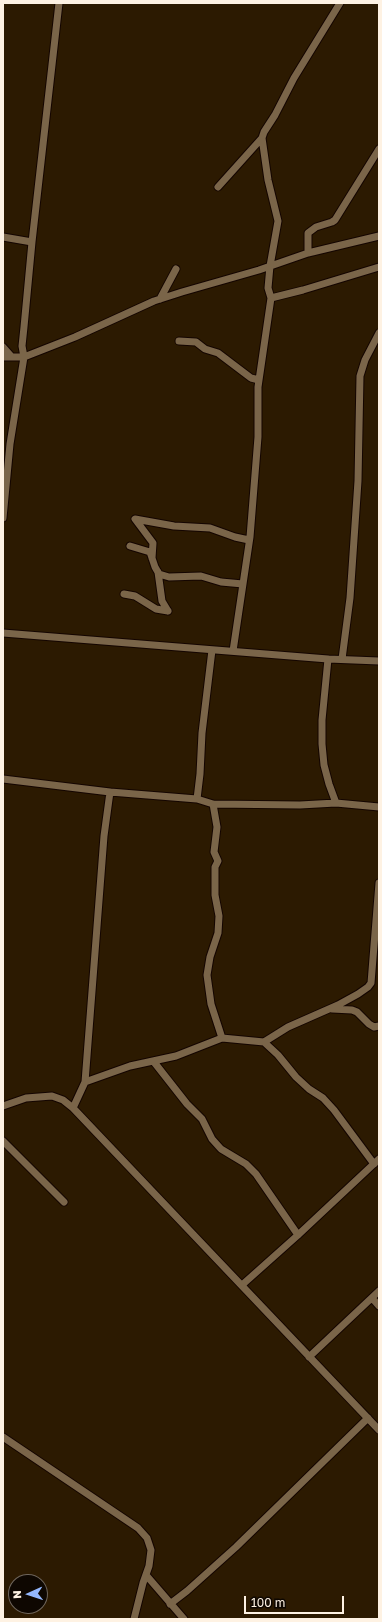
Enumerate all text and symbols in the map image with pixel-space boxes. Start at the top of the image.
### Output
north arrow [8,1574,48,1614]
scale bar [246,1588,346,1614]
text: N [10,1590,23,1599]
text: 100 m [251,1595,285,1610]

